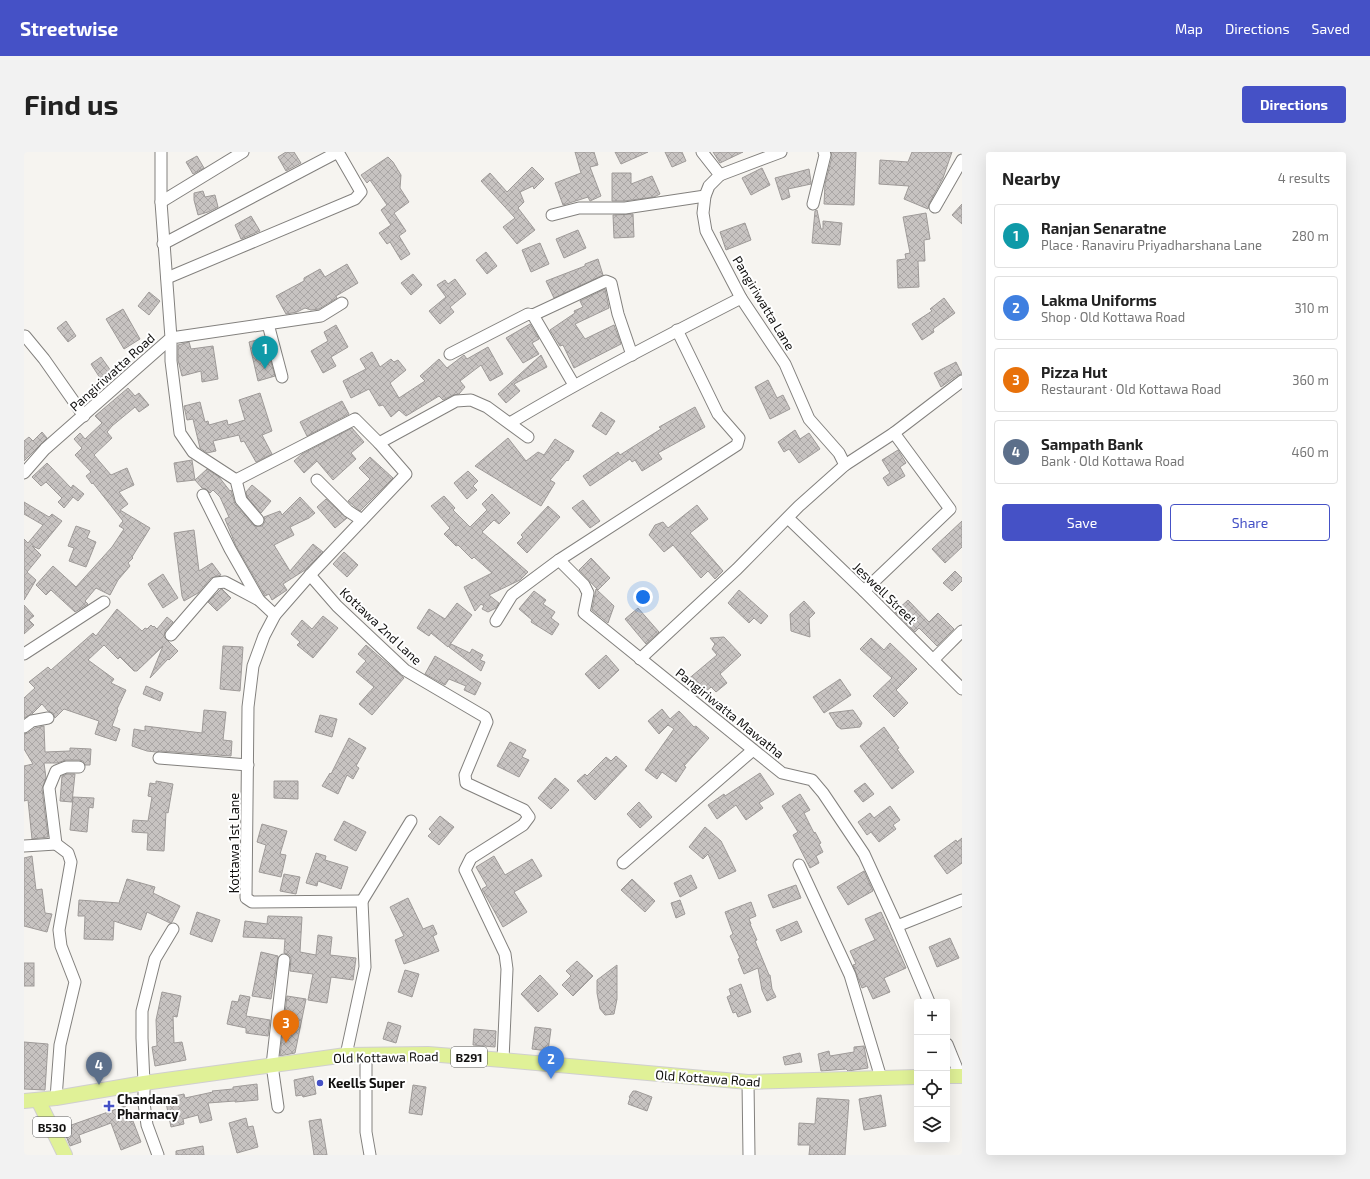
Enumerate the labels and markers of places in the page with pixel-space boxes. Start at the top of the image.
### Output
pin: 1 [252,336,278,369]
pin: 3 [273,1010,299,1043]
pin: 2 [538,1046,564,1079]
pin: 4 [86,1052,112,1085]
place label: Keells Super [328,1075,405,1091]
marker: Keells Super [315,1078,325,1088]
place label: Chandana Pharmacy [117,1091,179,1122]
marker: Chandana Pharmacy [104,1101,114,1111]

